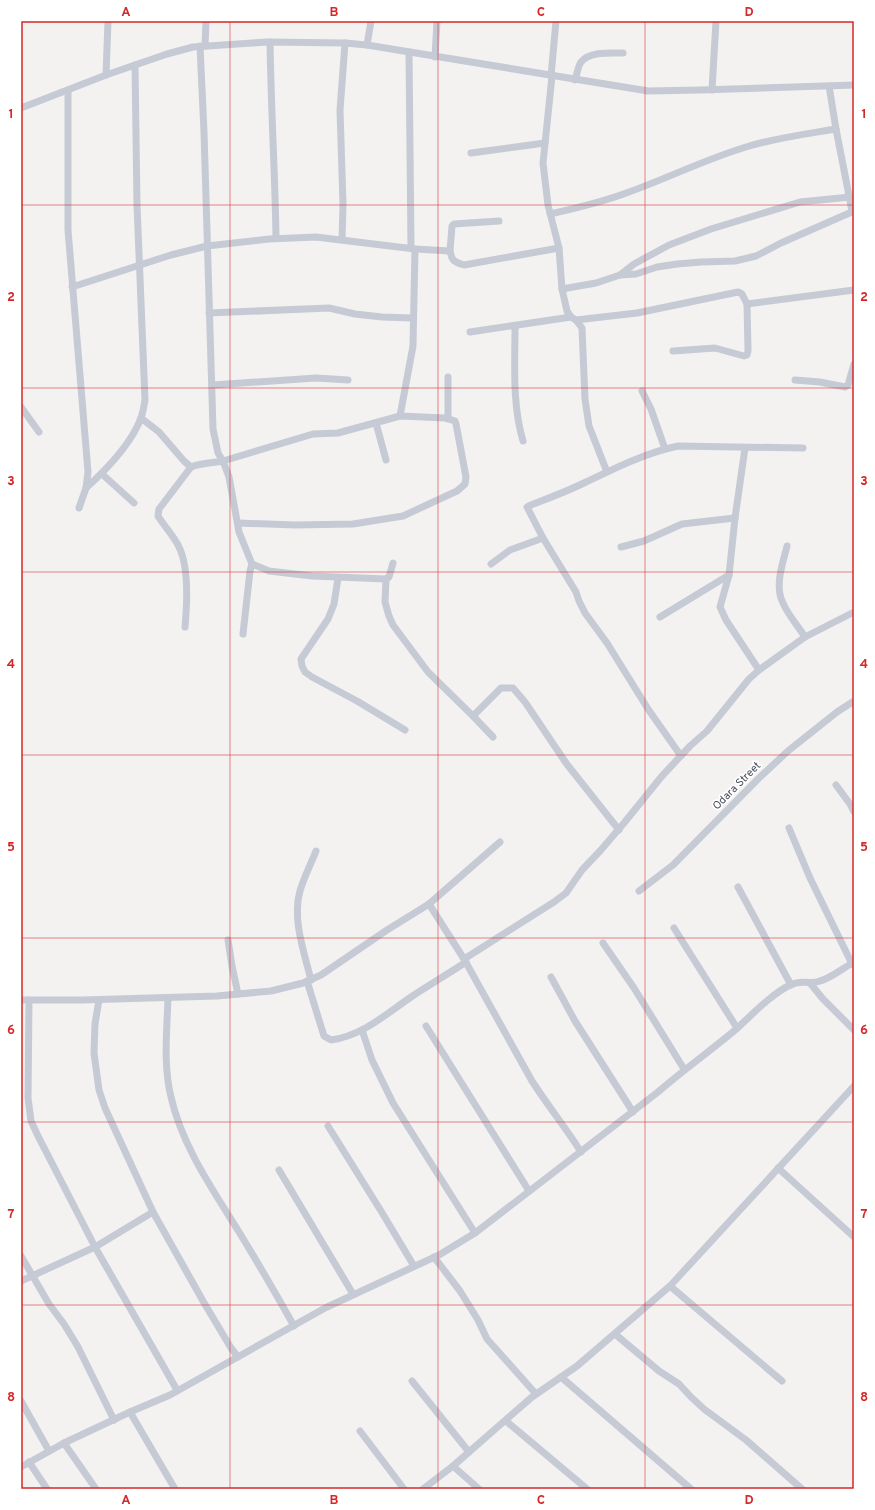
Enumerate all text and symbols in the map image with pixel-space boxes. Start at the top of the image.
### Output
text: A [121,5,131,21]
text: B [330,5,339,21]
text: C [537,5,545,21]
text: D [744,5,754,21]
text: 1 [8,107,14,123]
text: 1 [861,107,867,123]
text: 2 [7,290,15,306]
text: 2 [860,290,868,306]
text: 3 [7,474,15,490]
text: 3 [860,474,868,490]
text: 4 [7,657,15,673]
text: 4 [860,657,868,673]
street label: Odara Street [710,759,764,813]
text: 5 [7,840,15,856]
text: 5 [860,840,868,856]
text: 6 [7,1023,15,1039]
text: 6 [860,1023,868,1039]
text: 7 [8,1207,15,1223]
text: 7 [861,1207,868,1223]
text: 8 [7,1390,15,1406]
text: 8 [860,1390,868,1406]
text: A [121,1493,131,1509]
text: B [330,1493,339,1509]
text: C [537,1493,545,1509]
text: D [744,1493,754,1509]

